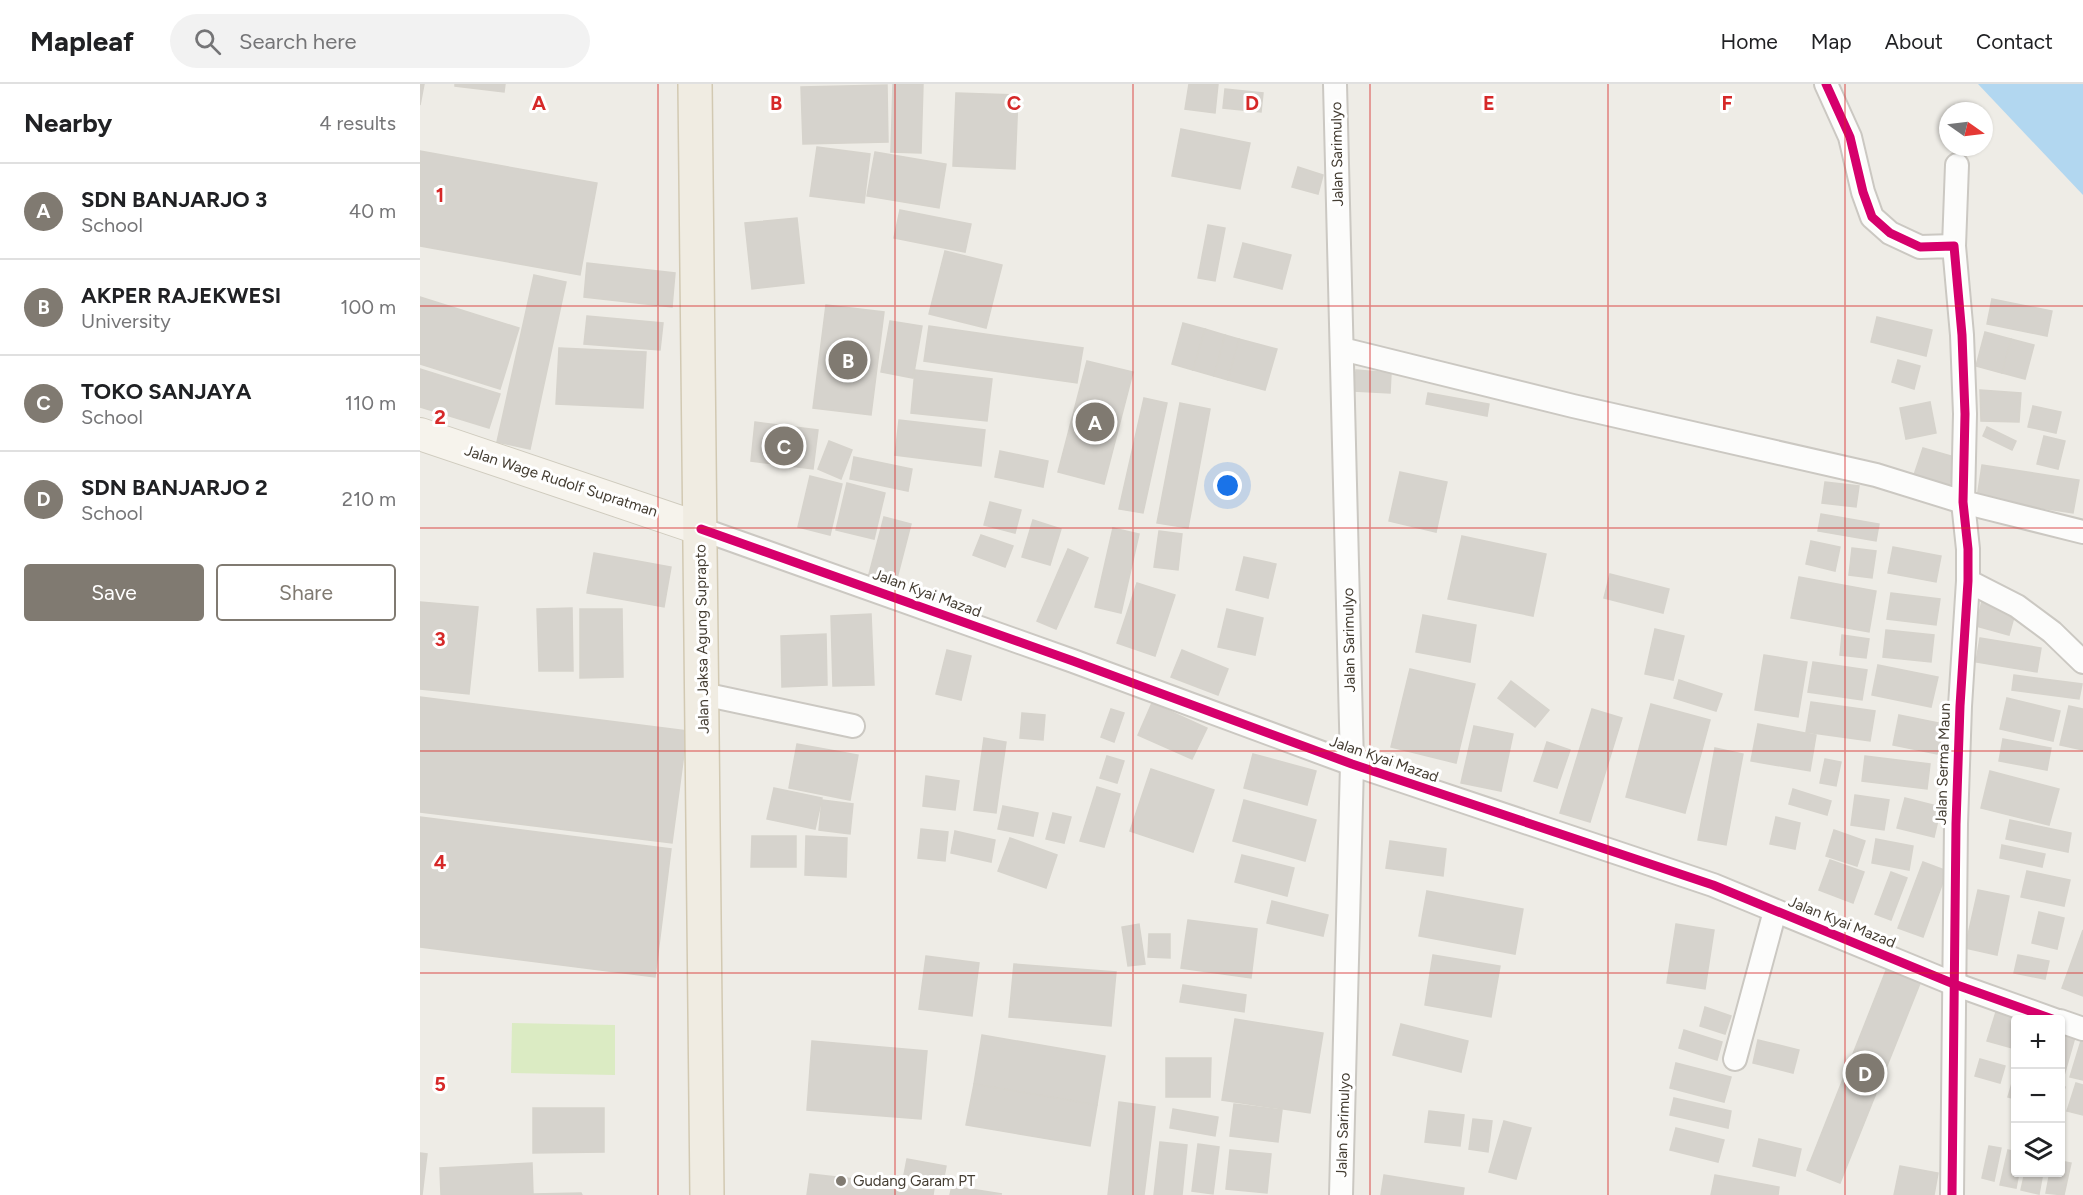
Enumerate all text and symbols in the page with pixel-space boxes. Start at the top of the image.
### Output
search box [170,14,590,68]
text: Mapleaf [30,24,134,58]
icon: search [191,25,224,58]
text: Search here [239,28,357,55]
text: Home [1721,29,1778,54]
text: Map [1811,29,1852,54]
text: About [1885,29,1943,54]
text: Contact [1976,29,2053,54]
text: A [532,91,547,115]
text: B [770,91,782,115]
text: C [1007,91,1021,115]
text: D [1245,91,1259,115]
text: E [1483,91,1495,115]
text: F [1721,91,1733,115]
street label: Jalan Sarimulyo [1327,101,1347,206]
north arrow [1939,102,1993,156]
text: Nearby [24,107,112,139]
text: 4 results [319,111,396,135]
text: 1 [436,183,444,207]
text: SDN BANJARJO 3 [81,186,267,213]
text: A [36,199,51,223]
text: 40 m [349,199,396,223]
text: School [81,213,143,237]
text: AKPER RAJEKWESI [81,282,281,309]
text: B [37,295,50,319]
text: 100 m [340,295,396,319]
text: University [81,309,171,333]
pin: B [828,338,868,382]
text: TOKO SANJAYA [81,378,251,405]
text: C [36,391,51,415]
text: 110 m [345,391,396,415]
pin: A [1076,400,1114,444]
text: School [81,405,143,429]
text: 2 [434,405,446,429]
pin: C [764,424,804,469]
street label: Jalan Wage Rudolf Supratman [462,441,660,521]
your location [1213,471,1242,500]
text: SDN BANJARJO 2 [81,474,268,501]
text: D [37,487,51,511]
text: 210 m [342,487,396,511]
text: School [81,501,143,525]
street label: Jalan Jaksa Agung Suprapto [691,544,713,734]
button: Save [24,564,204,621]
button: Share [216,564,396,621]
street label: Jalan Kyai Mazad [870,565,984,621]
street label: Jalan Sarimulyo [1339,587,1359,692]
text: 3 [434,627,446,651]
street label: Jalan Serma Maun [1932,703,1954,825]
street label: Jalan Kyai Mazad [1327,732,1441,786]
text: 4 [434,850,447,874]
street label: Jalan Kyai Mazad [1786,892,1898,952]
map controls [2011,1015,2065,1177]
button: + [2011,1015,2065,1069]
pin: D [1846,1050,1884,1096]
button: − [2011,1069,2065,1123]
text: 5 [434,1072,446,1096]
street label: Jalan Sarimulyo [1332,1072,1354,1178]
button: layers [2011,1123,2065,1177]
place label: Gudang Garam PT [853,1172,976,1190]
marker: Gudang Garam PT [834,1174,848,1188]

